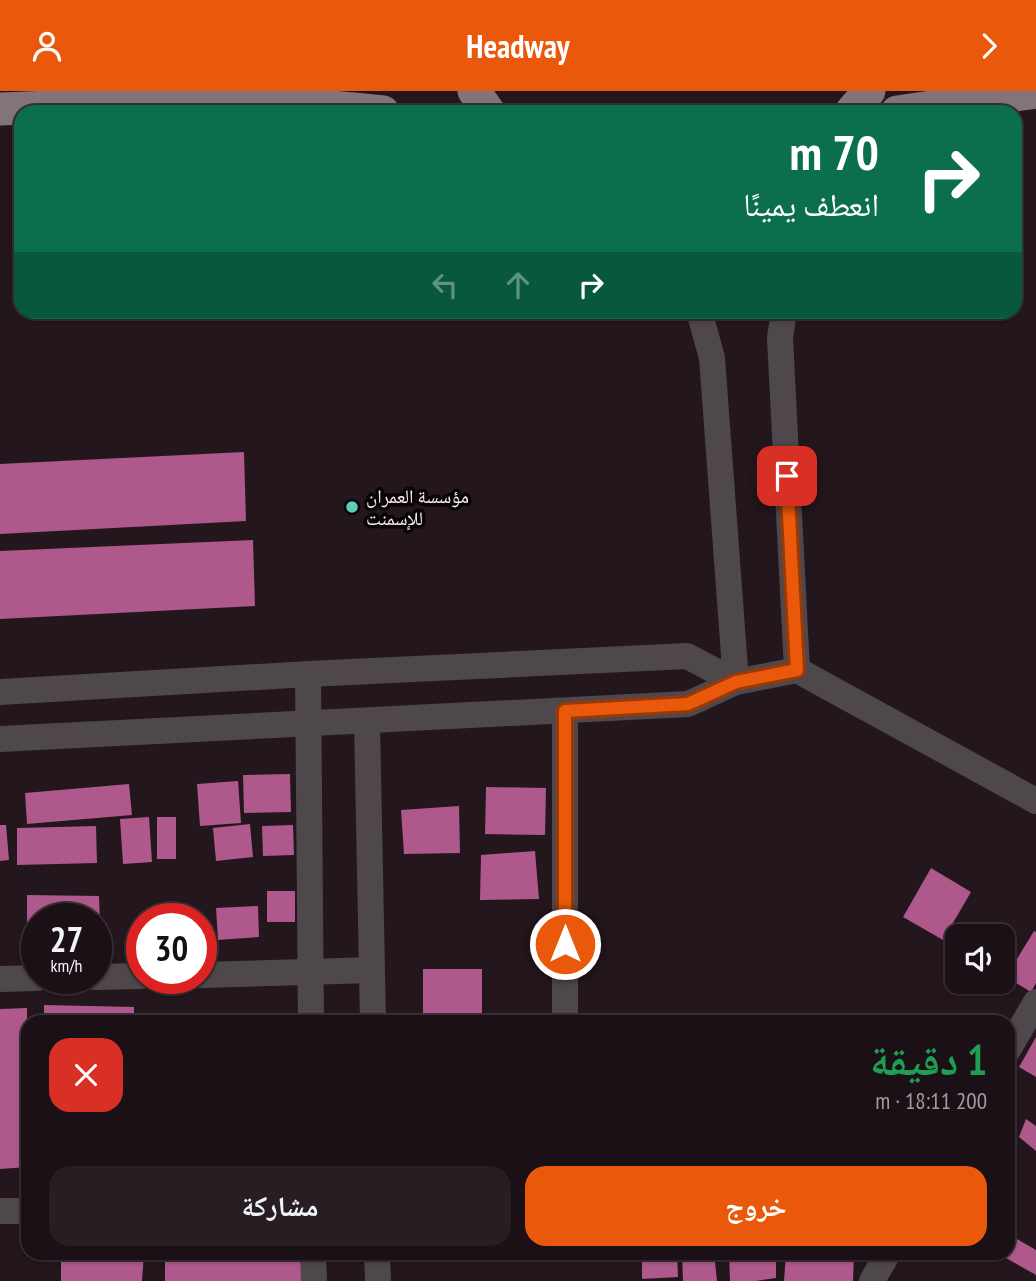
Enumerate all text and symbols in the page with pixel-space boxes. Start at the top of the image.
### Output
text: Headway [466,25,570,67]
icon: person [28,27,66,65]
icon: forward [970,27,1008,65]
text: 70 m [790,120,879,184]
icon: right [903,133,994,224]
text: انعطف يمينًا [743,183,879,225]
icon: left [426,266,464,304]
icon: ahead [499,266,537,304]
icon: right [572,266,610,304]
pin [757,446,817,506]
icon: arrive [768,457,806,495]
place label: مؤسسة العمران للإسمنت [366,484,469,531]
marker: مؤسسة العمران للإسمنت [344,499,360,515]
speed limit sign: 30 [126,903,217,994]
position arrow [528,907,602,981]
text: 27 [50,916,83,962]
map controls [945,924,1015,994]
button: sound [945,924,1015,994]
text: km/h [51,954,82,977]
text: 1 دقيقة [870,1032,987,1087]
button: close [49,1038,123,1112]
text: 200 m · 18:11 [875,1086,987,1115]
button: مشاركة [49,1166,511,1246]
button: خروج [525,1166,987,1246]

